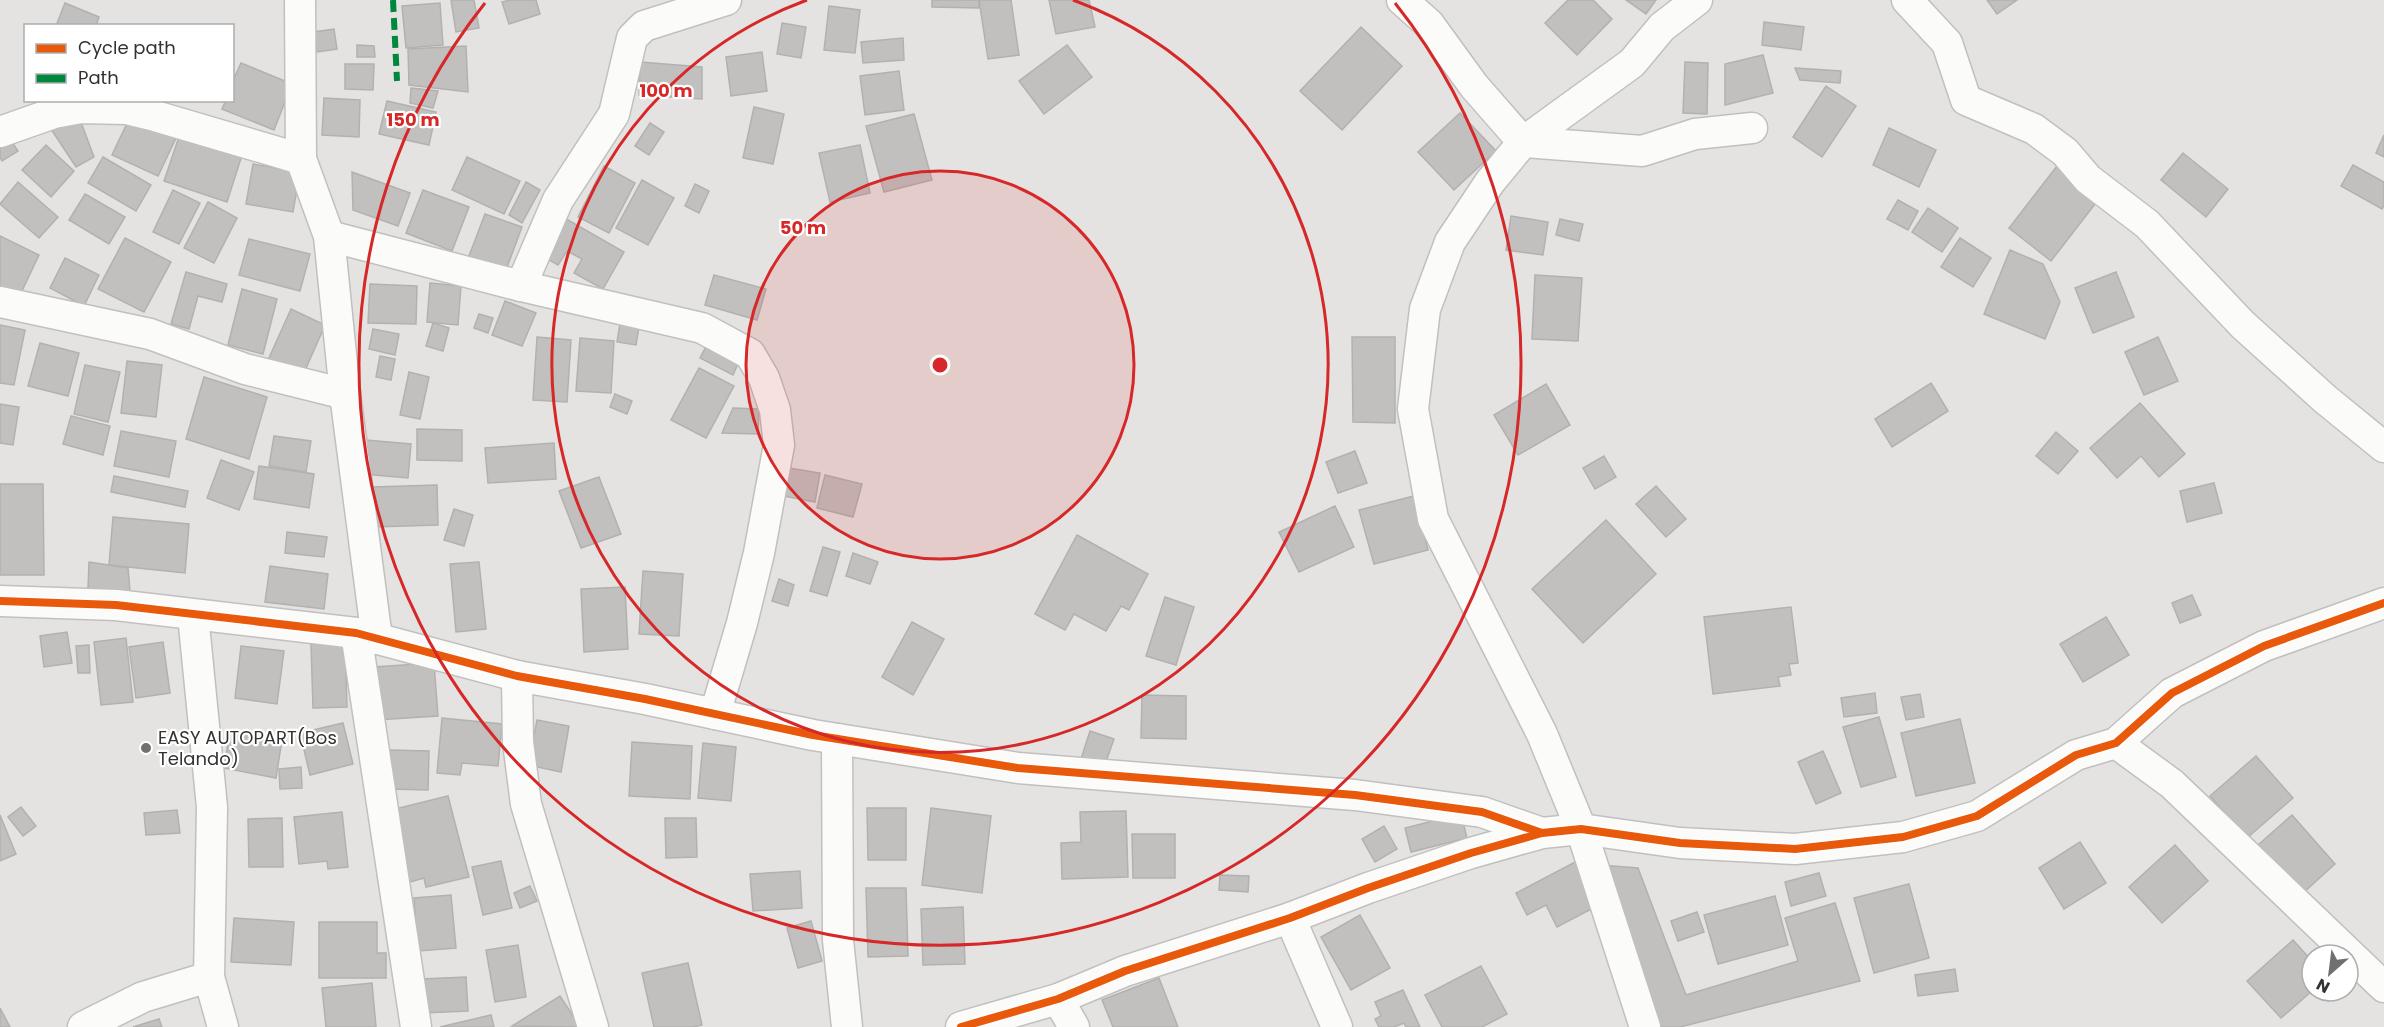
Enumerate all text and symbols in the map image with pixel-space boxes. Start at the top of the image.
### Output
legend [24,24,234,102]
text: Cycle path [78,35,176,60]
text: Path [78,65,119,90]
text: 100 m [639,78,693,103]
text: 150 m [386,107,440,132]
text: 50 m [780,215,826,240]
centre of rings [930,355,950,375]
place label: EASY AUTOPART(Bos Telando) [158,725,337,771]
marker: EASY AUTOPART(Bos Telando) [139,741,153,755]
north arrow [2300,943,2360,1003]
text: N [2312,973,2334,999]

